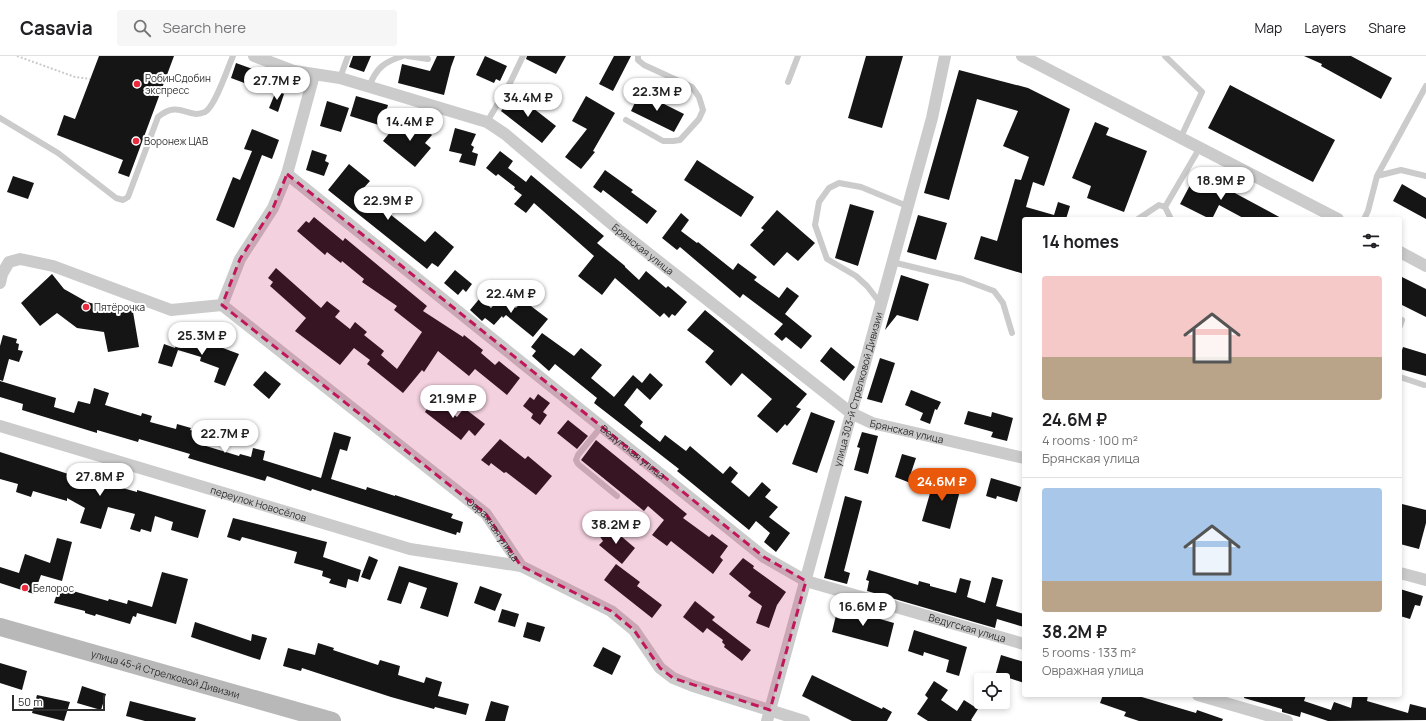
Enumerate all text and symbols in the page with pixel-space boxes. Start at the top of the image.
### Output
search box [117,10,397,46]
text: Casavia [20,15,93,41]
icon: search [131,17,153,39]
text: Search here [163,17,246,38]
text: Map [1254,18,1282,37]
text: Layers [1304,18,1346,37]
text: Share [1368,18,1406,37]
pin: 27.7M ₽ [240,67,314,101]
place label: РобинСдобин экспресс [145,71,211,97]
text: 27.7M ₽ [253,71,301,89]
pin: 22.3M ₽ [620,78,694,112]
marker: РобинСдобин экспресс [132,79,142,89]
text: 22.3M ₽ [632,82,682,100]
pin: 34.4M ₽ [491,84,565,118]
text: 34.4M ₽ [503,88,553,106]
pin: 14.4M ₽ [373,108,447,142]
text: 14.4M ₽ [386,112,434,130]
place label: Воронеж ЦАВ [144,134,208,148]
marker: Воронеж ЦАВ [131,136,141,146]
pin: 18.9M ₽ [1184,167,1258,201]
text: 18.9M ₽ [1197,171,1245,189]
pin: 22.9M ₽ [351,187,425,221]
text: 22.9M ₽ [363,191,413,209]
street label: Брянская улица [609,220,677,278]
text: 14 homes [1042,230,1119,253]
icon: filters [1360,230,1382,252]
pin: 22.4M ₽ [474,280,548,314]
text: 22.4M ₽ [486,284,536,302]
place label: Пятёрочка [94,300,145,314]
marker: Пятёрочка [81,302,91,312]
icon: home [1176,302,1248,374]
street label: улица 303-й Стрелковой Дивизии [830,310,886,468]
pin: 25.3M ₽ [165,322,239,356]
text: 25.3M ₽ [177,326,227,344]
pin: 21.9M ₽ [416,385,490,419]
text: 21.9M ₽ [429,389,477,407]
text: 24.6M ₽ [1042,408,1107,431]
street label: Брянская улица [869,416,945,446]
pin: 22.7M ₽ [188,420,262,454]
street label: Ведугская улица [598,422,669,482]
text: 22.7M ₽ [201,424,249,442]
text: 4 rooms · 100 m² [1042,431,1138,449]
text: Брянская улица [1042,449,1140,467]
pin: 27.8M ₽ [63,463,137,497]
text: 27.8M ₽ [76,467,125,485]
pin: 24.6M ₽ [905,468,979,502]
text: 24.6M ₽ [917,472,967,490]
street label: переулок Новосёлов [209,483,309,525]
street label: Овражная улица [464,494,523,564]
pin: 38.2M ₽ [579,511,653,545]
icon: home [1176,514,1248,586]
text: 38.2M ₽ [591,515,641,533]
place label: Белорос [33,581,74,595]
marker: Белорос [20,583,30,593]
pin: 16.6M ₽ [826,593,900,627]
text: 16.6M ₽ [839,597,887,615]
street label: Ведугская улица [927,610,1008,645]
text: 38.2M ₽ [1042,620,1107,643]
text: 5 rooms · 133 m² [1042,643,1136,661]
street label: улица 45-й Стрелковой Дивизии [89,646,242,702]
text: Овражная улица [1042,661,1144,679]
map controls [974,673,1010,709]
button: locate [974,673,1010,709]
scale bar [12,693,105,712]
text: 50 m [18,694,43,709]

